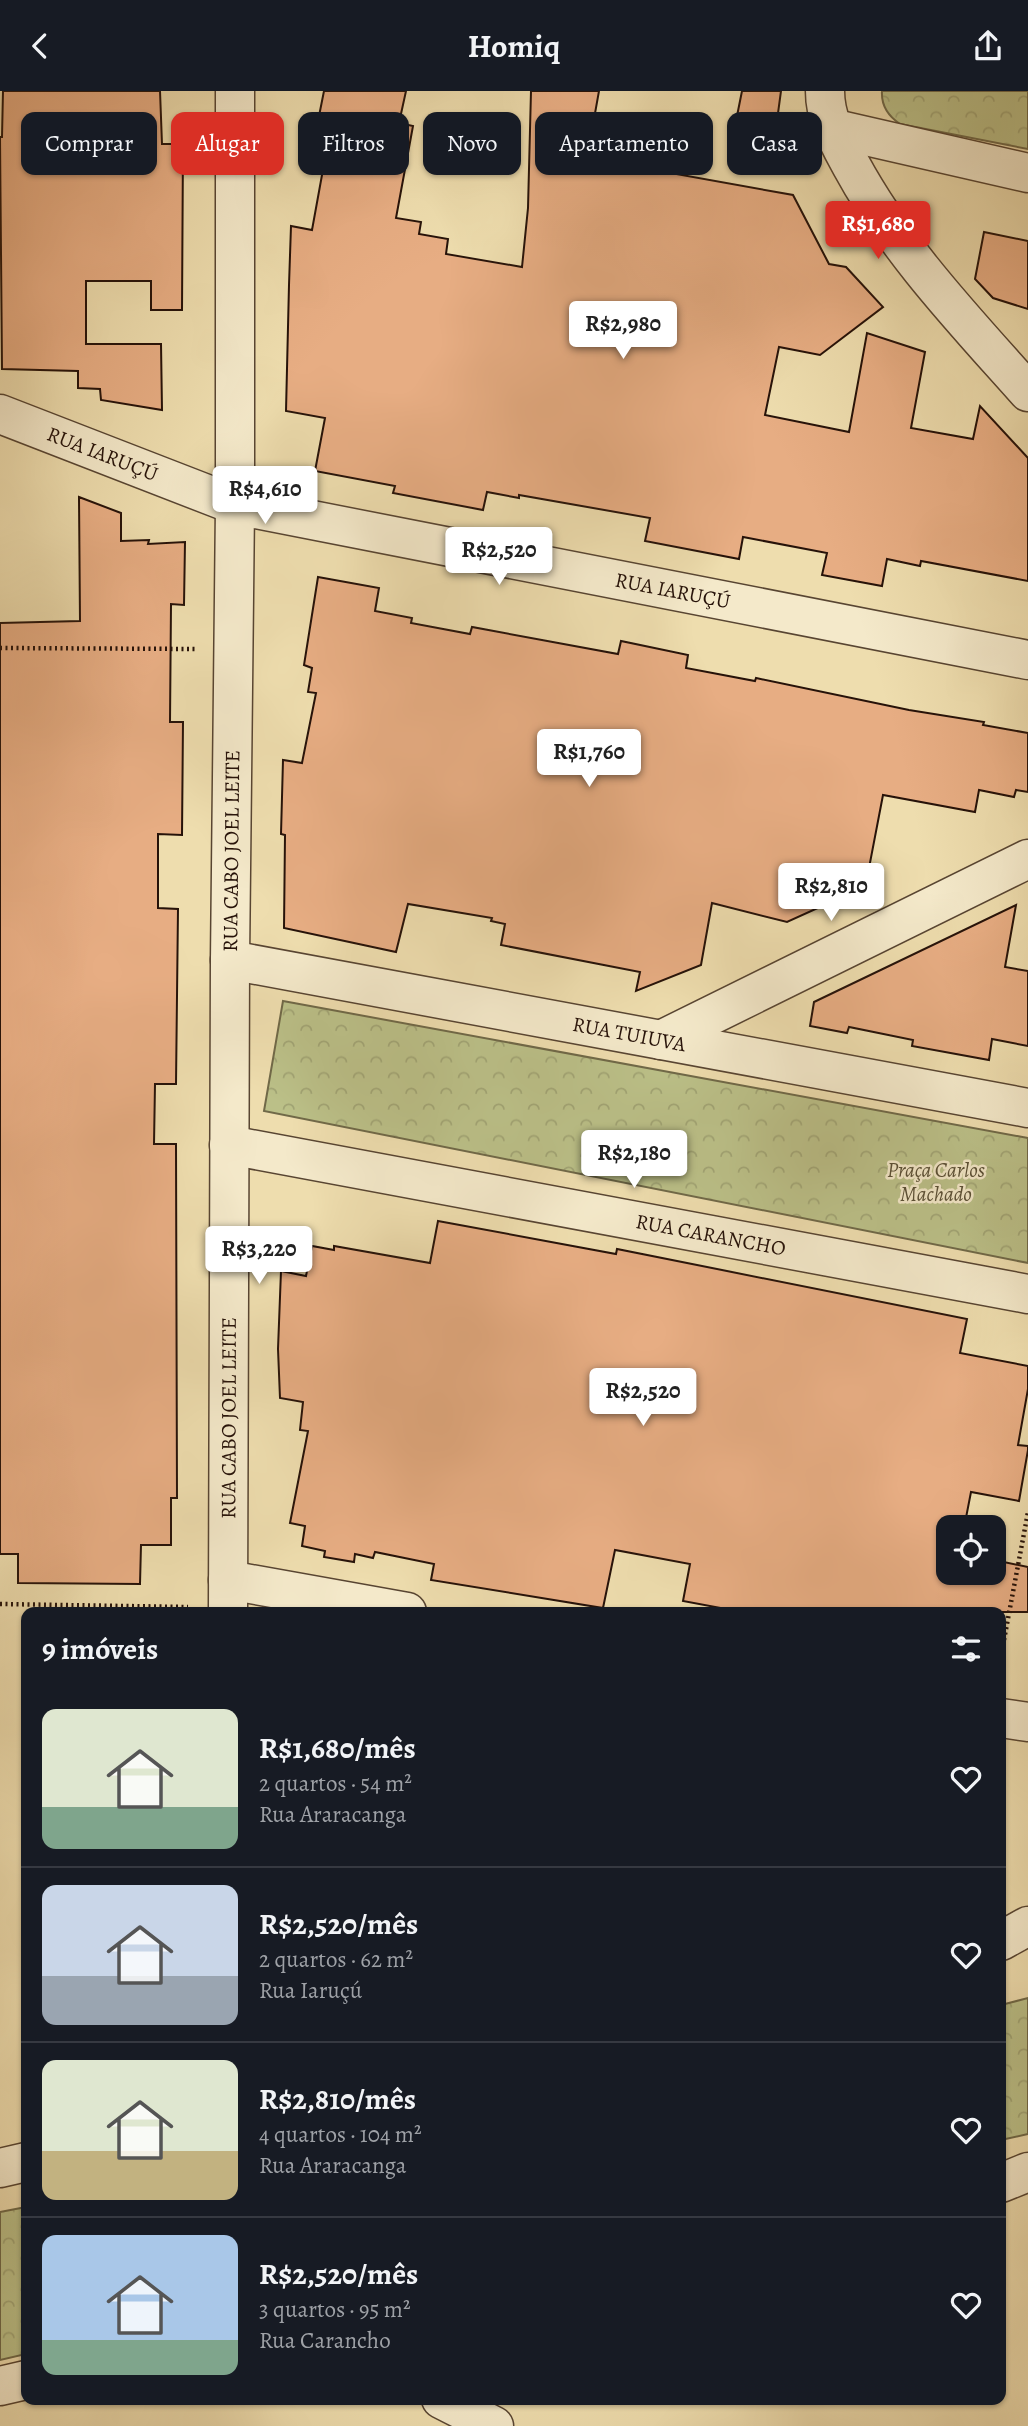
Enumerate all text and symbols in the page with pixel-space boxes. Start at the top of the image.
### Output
text: Homiq [468,24,560,68]
icon: back [21,27,59,65]
icon: share [969,27,1007,65]
chip: Comprar [21,112,157,175]
chip: Alugar [171,112,284,175]
chip: Filtros [298,112,409,175]
chip: Novo [423,112,521,175]
chip: Apartamento [535,112,713,175]
chip: Casa [727,112,822,175]
pin: R$1,680 [813,201,943,261]
text: R$1,680 [841,208,915,239]
pin: R$2,980 [558,301,688,361]
text: R$2,980 [585,308,661,339]
street label: RUA IARUÇÚ [43,420,162,488]
pin: R$4,610 [200,467,330,526]
text: R$4,610 [228,473,302,504]
pin: R$2,520 [434,527,564,587]
text: R$2,520 [461,534,537,565]
street label: RUA IARUÇÚ [613,566,733,615]
pin: R$1,760 [524,729,654,789]
text: R$1,760 [553,736,625,767]
street label: RUA CABO JOEL LEITE [216,750,246,952]
pin: R$2,810 [766,863,896,923]
text: R$2,810 [794,870,868,901]
street label: RUA TUIUVA [570,1010,689,1058]
pin: R$2,180 [569,1131,699,1190]
text: R$2,180 [597,1137,671,1168]
park label: Praça Carlos Machado [887,1156,985,1208]
street label: RUA CARANCHO [633,1207,788,1263]
pin: R$3,220 [194,1227,324,1286]
text: R$3,220 [221,1233,297,1264]
street label: RUA CABO JOEL LEITE [214,1317,243,1519]
pin: R$2,520 [578,1369,708,1428]
text: R$2,520 [605,1375,681,1406]
map controls [936,1515,1006,1585]
button: locate [936,1515,1006,1585]
text: 9 imóveis [42,1629,158,1669]
icon: filters [947,1630,985,1668]
text: R$1,680/mês [259,1728,416,1768]
icon: home [98,1737,182,1821]
icon: heart [947,1760,985,1798]
text: 2 quartos · 54 m² [259,1768,412,1799]
text: Rua Araracanga [259,1799,406,1830]
text: R$2,520/mês [259,1904,418,1944]
icon: home [98,1913,182,1997]
icon: heart [947,1936,985,1974]
text: 2 quartos · 62 m² [259,1944,413,1975]
text: Rua Iaruçú [259,1975,362,2006]
text: R$2,810/mês [259,2079,416,2119]
icon: home [98,2088,182,2172]
icon: heart [947,2111,985,2149]
text: 4 quartos · 104 m² [259,2119,422,2150]
text: Rua Araracanga [259,2150,406,2181]
text: R$2,520/mês [259,2254,418,2294]
icon: home [98,2263,182,2347]
icon: heart [947,2286,985,2324]
text: 3 quartos · 95 m² [259,2294,411,2325]
text: Rua Carancho [259,2325,391,2356]

